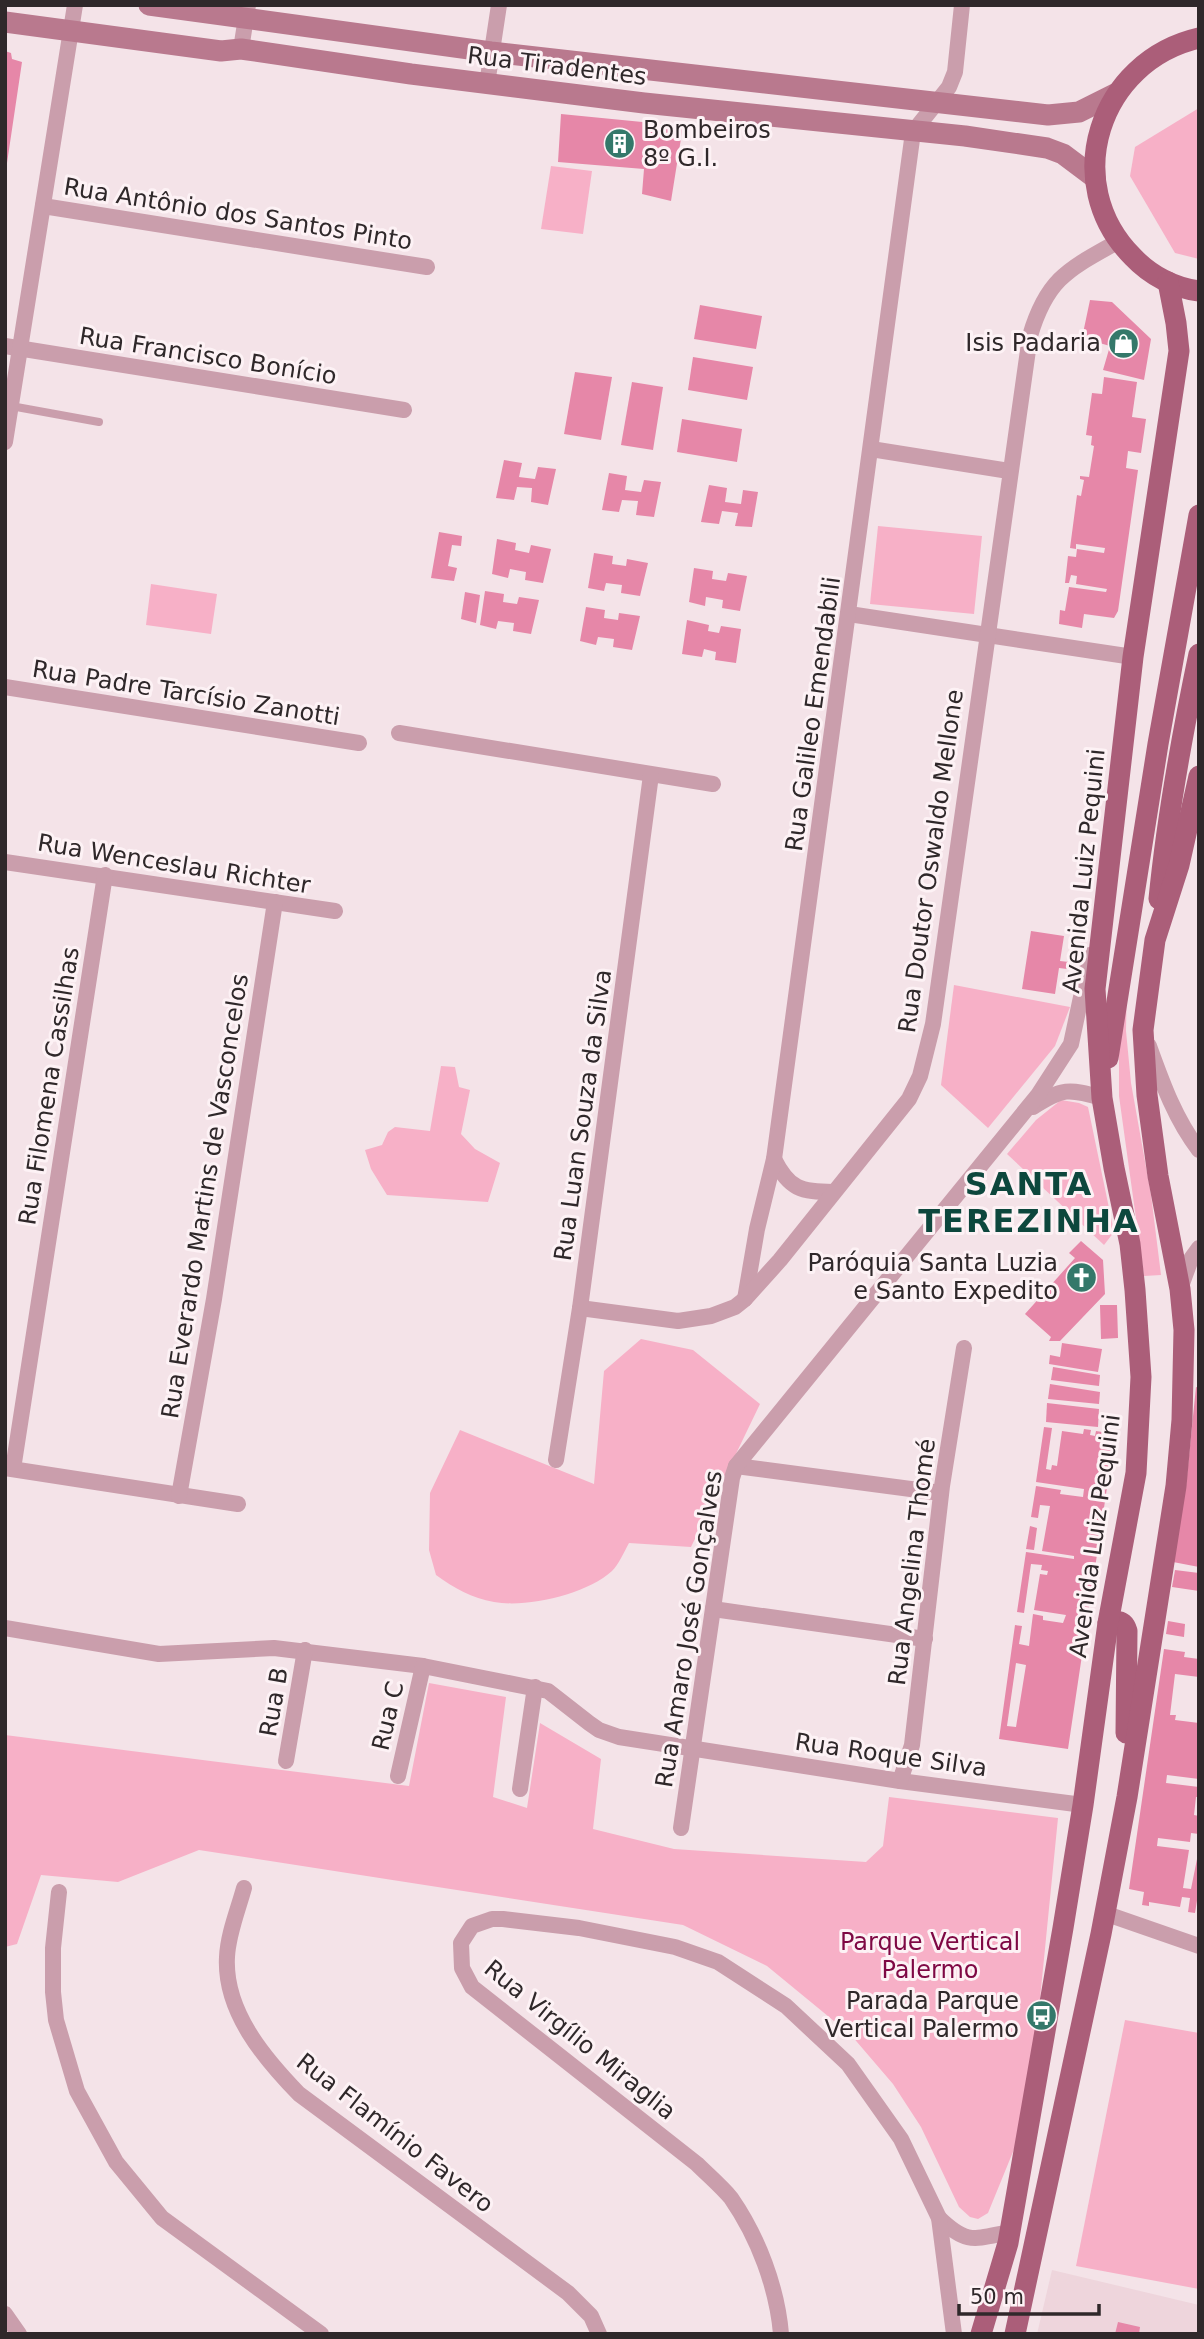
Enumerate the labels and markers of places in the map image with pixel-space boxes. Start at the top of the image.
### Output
place label: Bombeiros 8º G.I. [643,116,771,172]
building icon: Bombeiros 8º G.I. [603,127,637,161]
shop icon: Isis Padaria [1107,326,1141,360]
place label: Isis Padaria [965,329,1101,357]
place label: Paróquia Santa Luzia e Santo Expedito [807,1249,1058,1305]
church icon: Paróquia Santa Luzia e Santo Expedito [1064,1260,1098,1294]
place label: Parada Parque Vertical Palermo [824,1987,1019,2043]
bus stop icon: Parada Parque Vertical Palermo [1025,1998,1059,2032]

